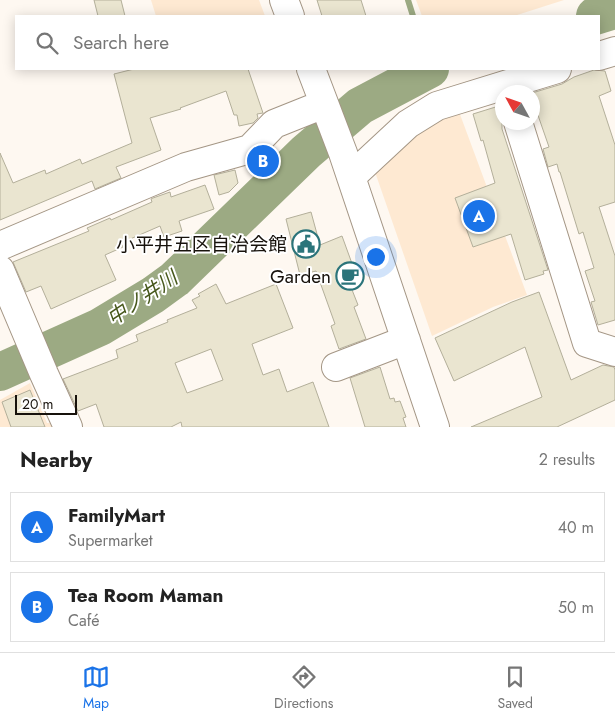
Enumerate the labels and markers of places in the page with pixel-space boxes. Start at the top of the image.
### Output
pin: B [247,142,279,180]
pin: A [463,197,495,235]
public building icon: 小平井五区自治会館 [291,229,321,259]
place label: 小平井五区自治会館 [116,231,287,258]
cafe icon: Garden [335,261,365,291]
place label: Garden [270,263,331,290]

